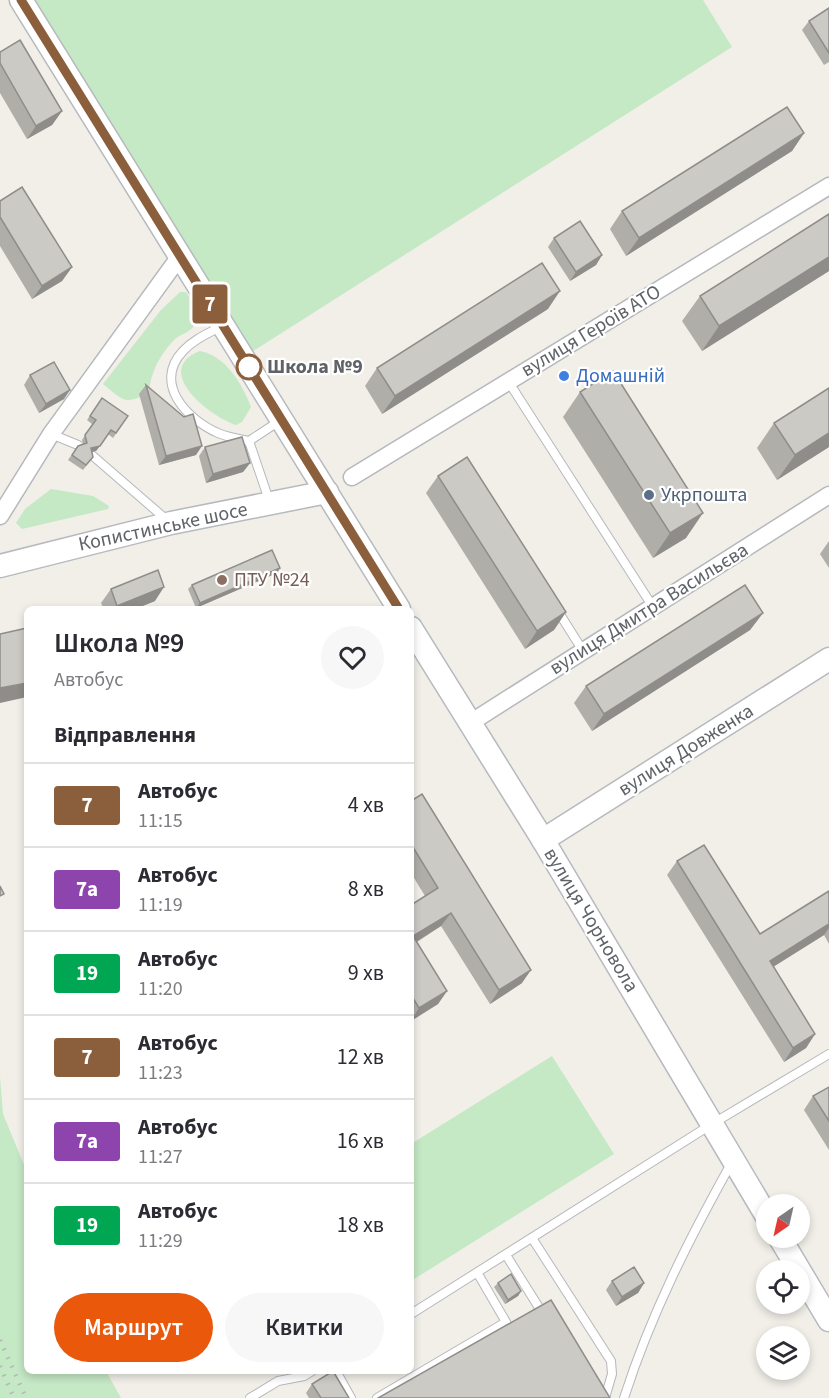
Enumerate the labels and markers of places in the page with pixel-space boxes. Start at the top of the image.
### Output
place label: Школа №9 [267,353,363,381]
marker: Школа №9 [236,354,262,380]
place label: Домашній [576,362,665,390]
marker: Домашній [557,369,571,383]
place label: Укрпошта [661,481,747,509]
marker: Укрпошта [642,488,656,502]
place label: ПТУ №24 [234,566,310,594]
marker: ПТУ №24 [215,573,229,587]

